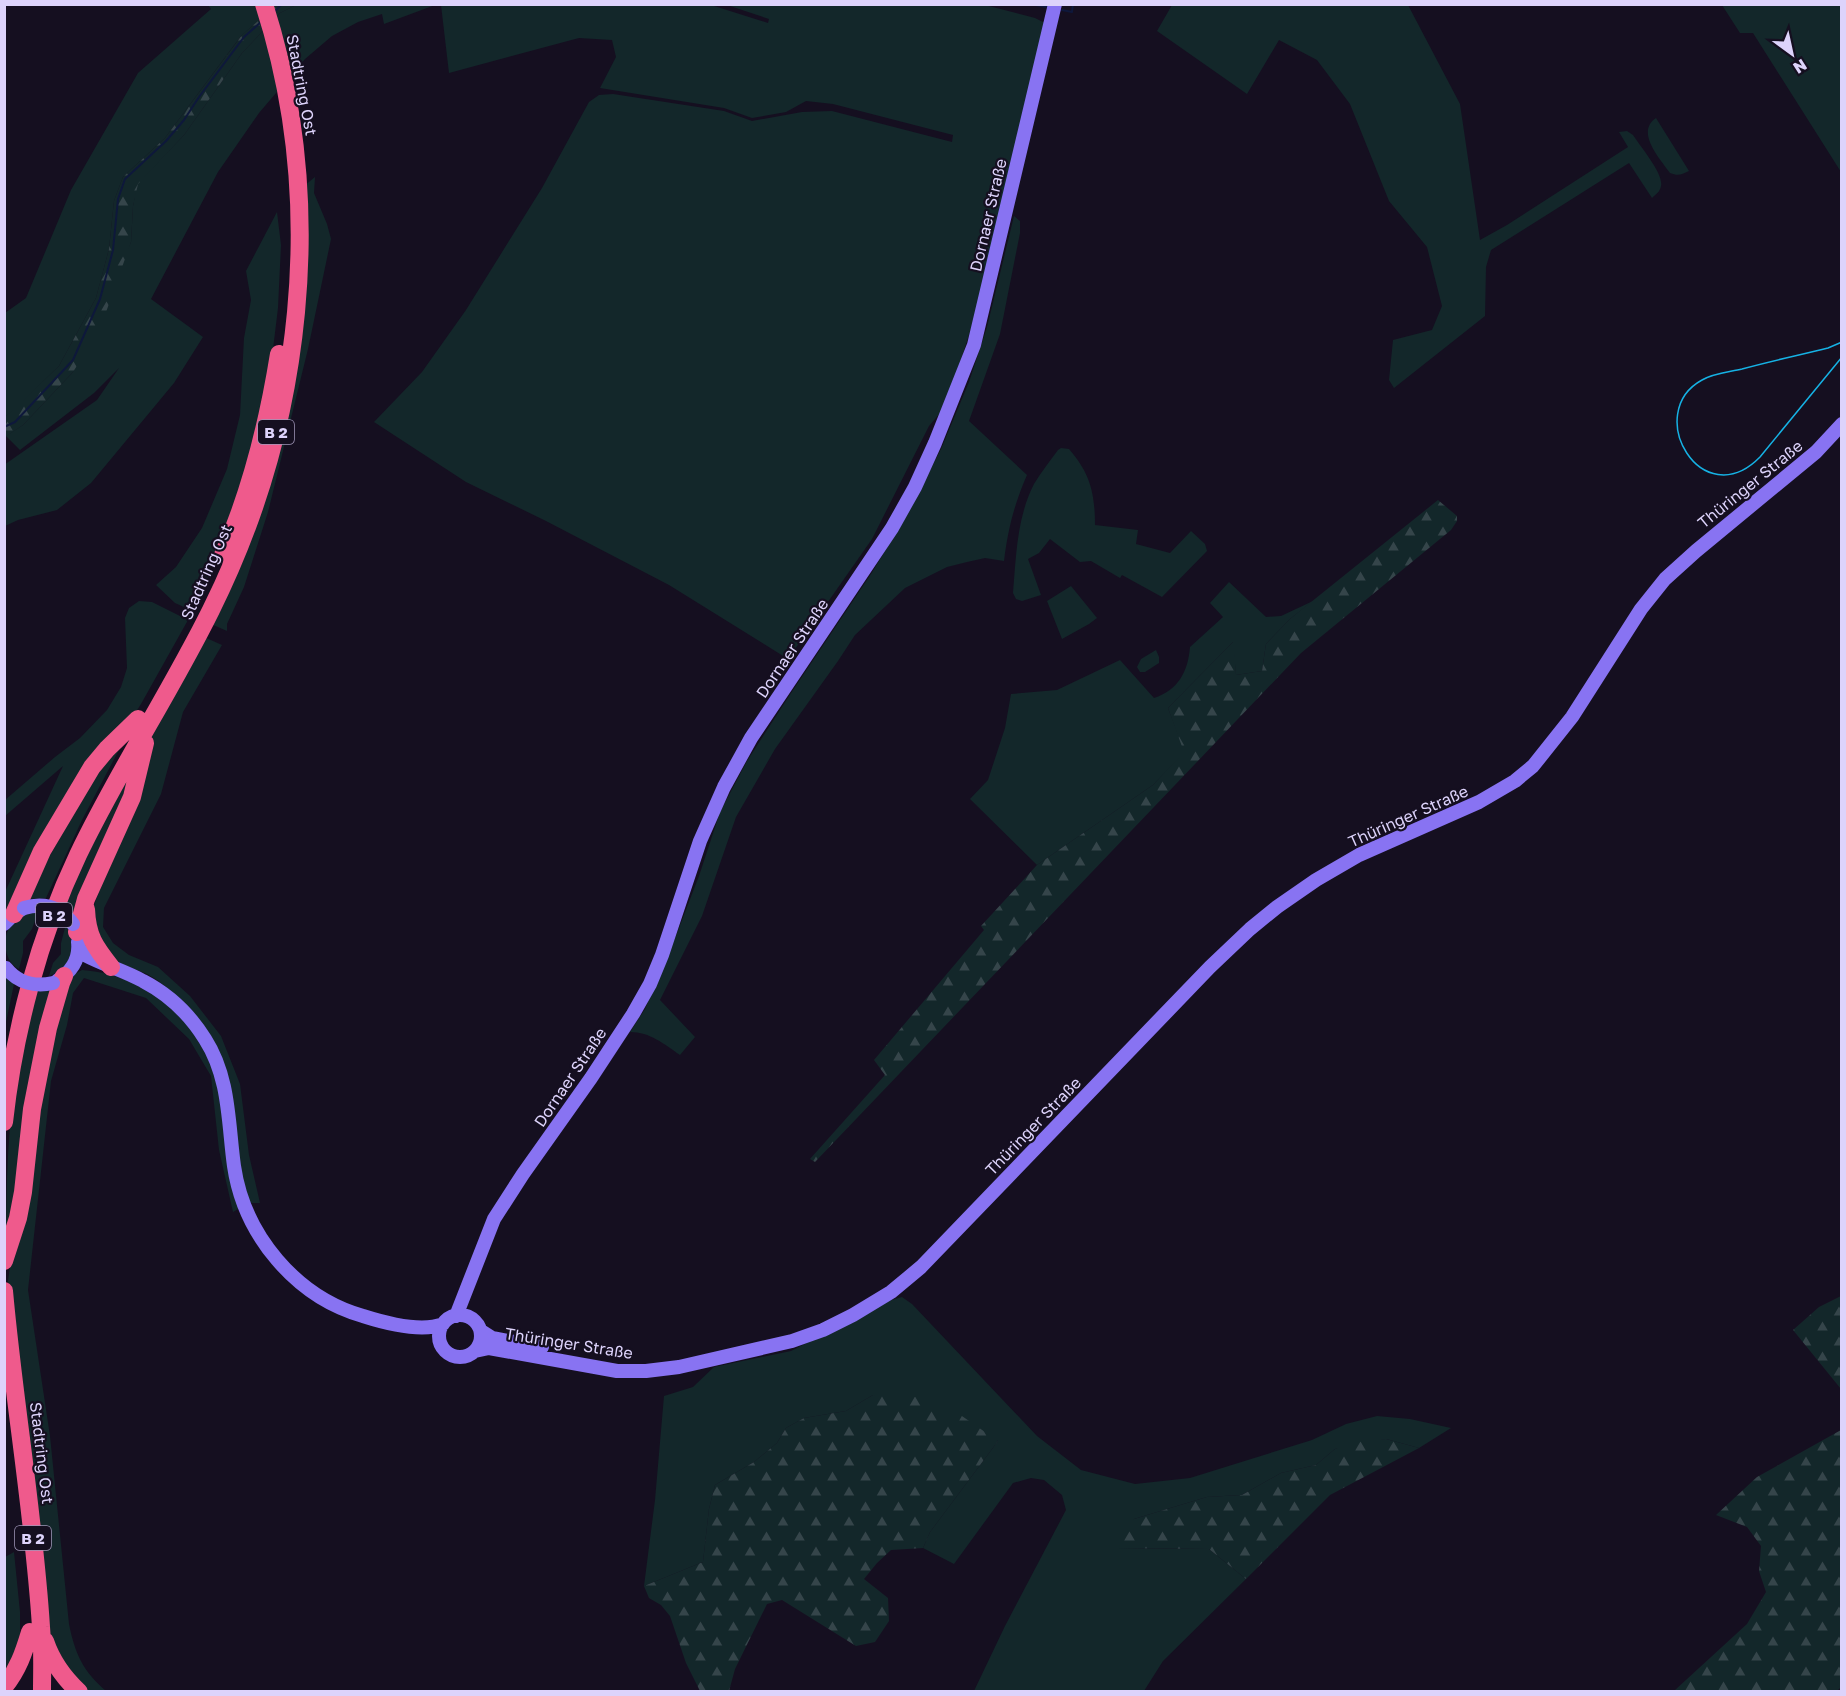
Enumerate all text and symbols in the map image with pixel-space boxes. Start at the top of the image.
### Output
north arrow [1762,24,1822,84]
street label: Stadtring Ost [282,33,322,137]
text: N [1790,55,1811,78]
street label: Dornaer Straße [965,157,1011,273]
road number: B 2 [258,420,294,444]
street label: Thüringer Straße [1694,436,1806,532]
street label: Stadtring Ost [176,521,236,623]
street label: Dornaer Straße [751,595,833,701]
street label: Thüringer Straße [1345,781,1471,851]
road number: B 2 [36,903,72,927]
street label: Dornaer Straße [529,1024,611,1130]
street label: Thüringer Straße [981,1073,1085,1179]
street label: Thüringer Straße [504,1323,634,1363]
street label: Stadtring Ost [26,1401,58,1505]
road number: B 2 [15,1526,51,1550]

